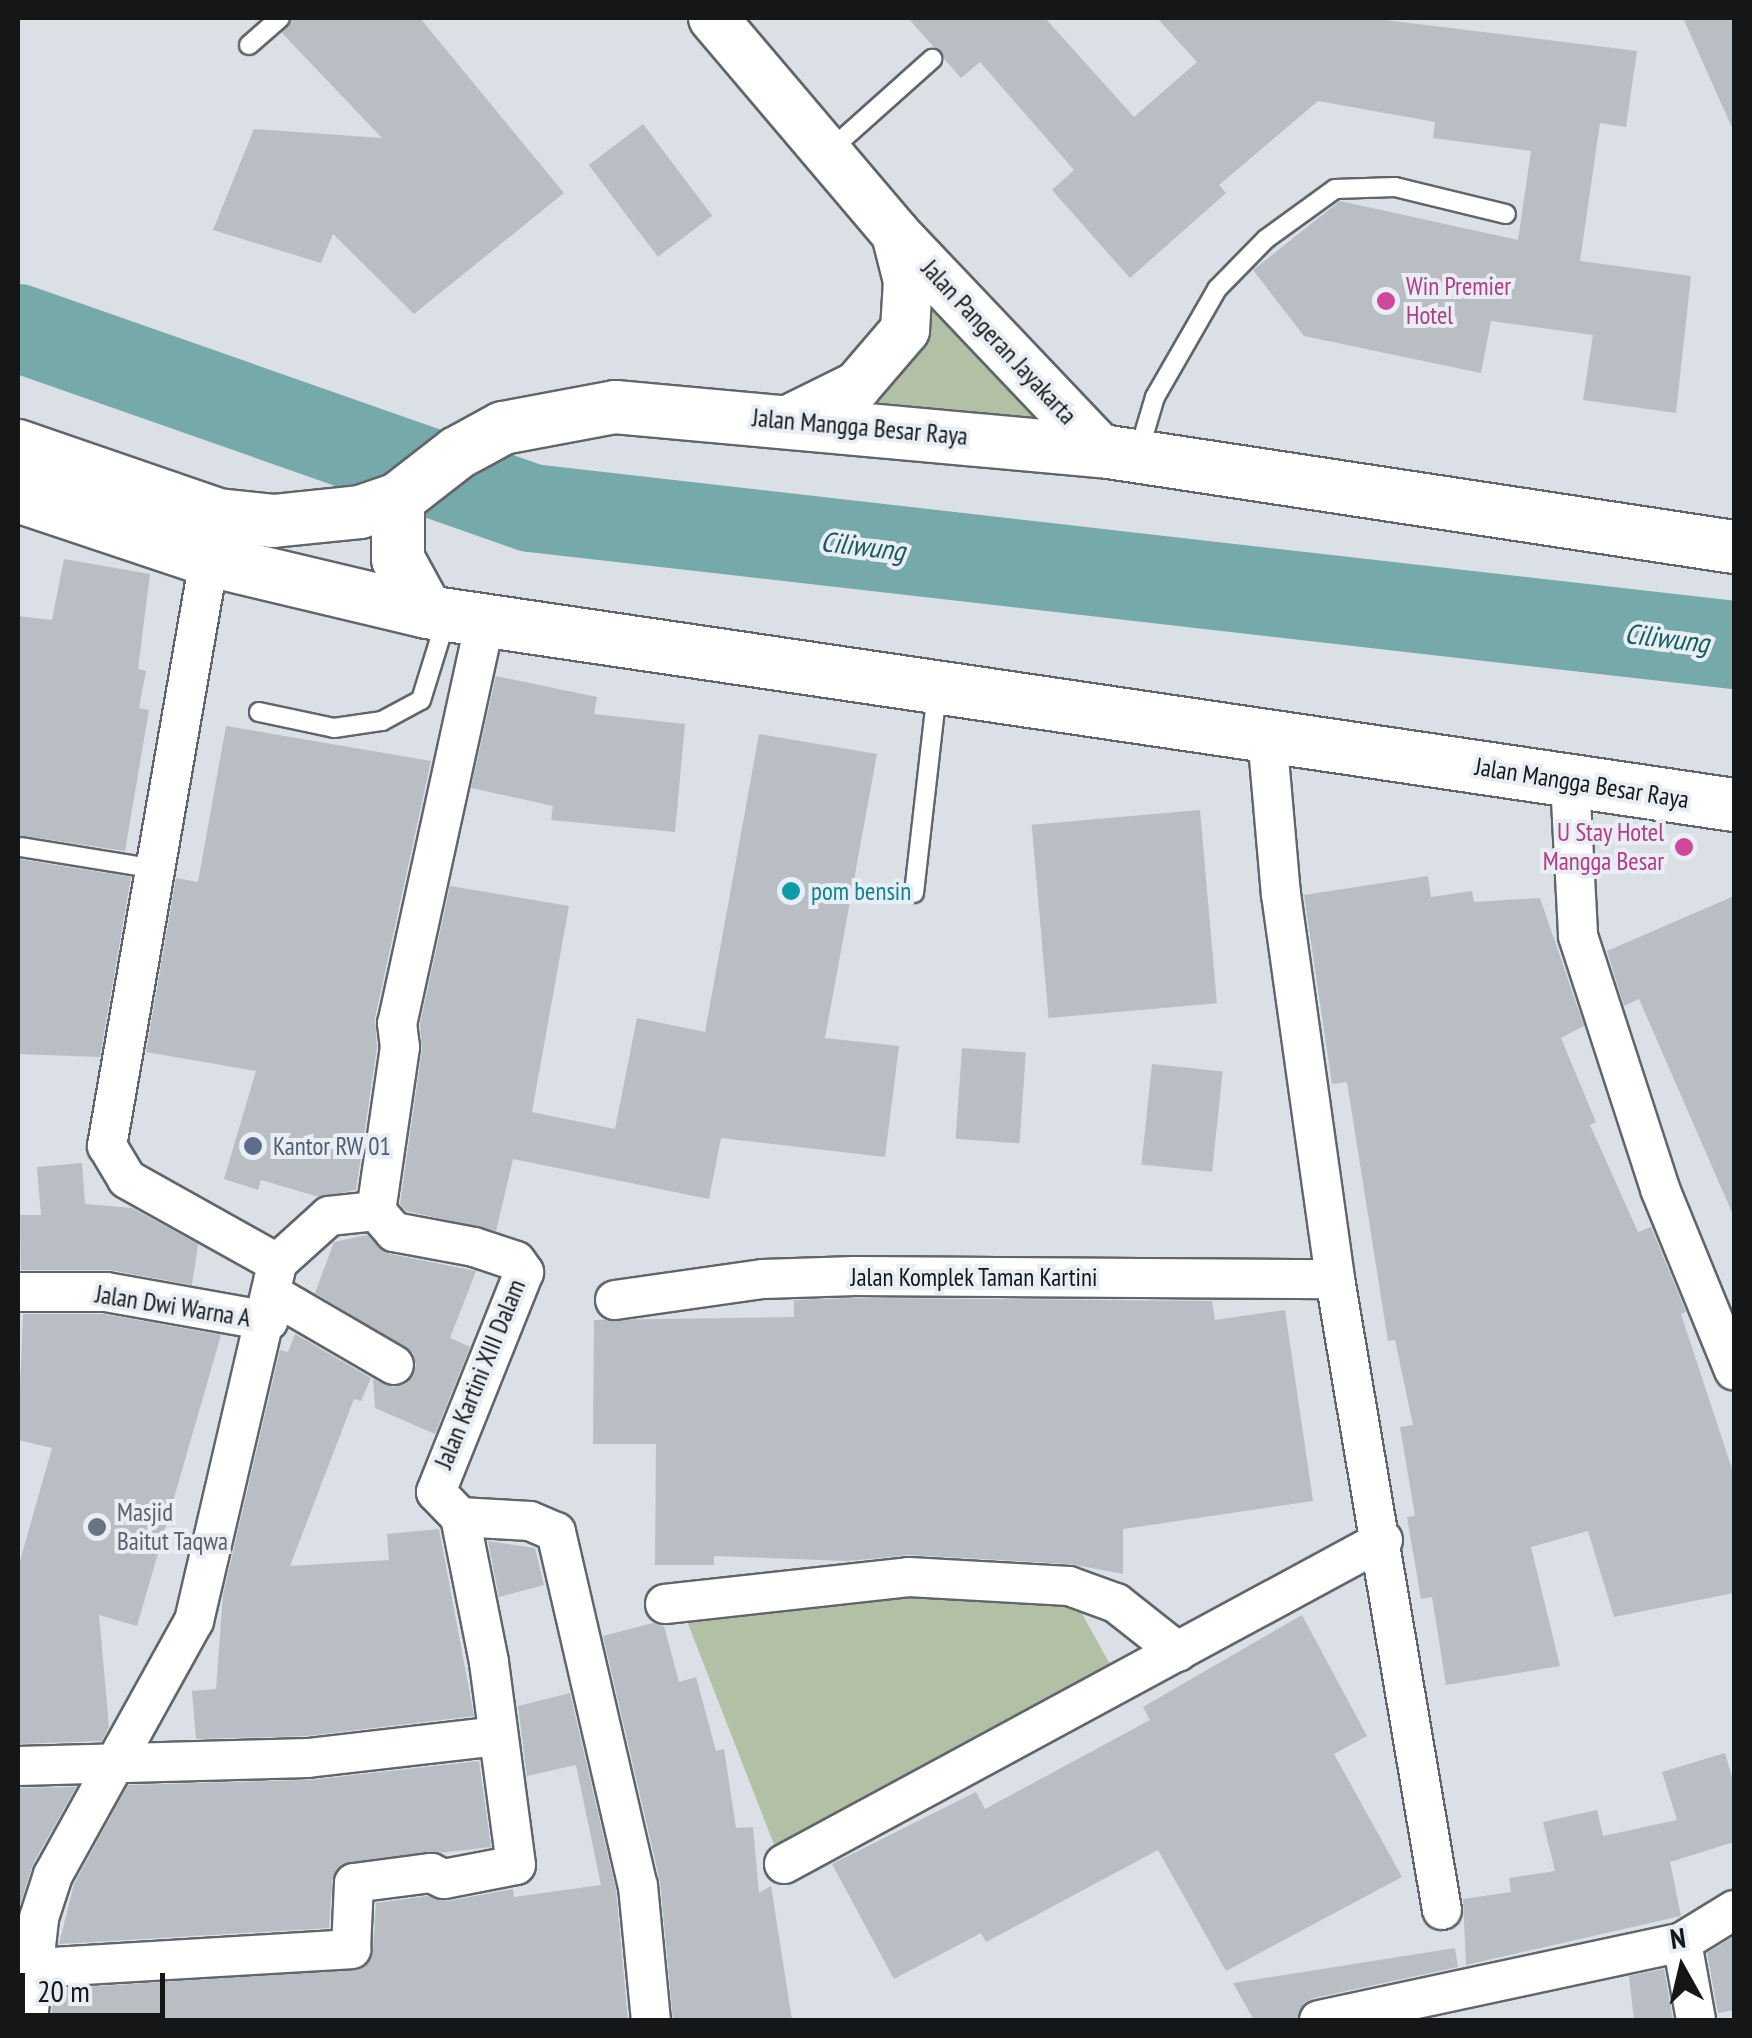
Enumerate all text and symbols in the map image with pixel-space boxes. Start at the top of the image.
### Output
street label: Jalan Pangeran Jayakarta [915,254,1083,430]
place label: Win Premier Hotel [1406,272,1511,331]
marker: Win Premier Hotel [1375,290,1397,312]
street label: Jalan Mangga Besar Raya [751,403,969,451]
water label: Ciliwung [819,524,907,568]
water label: Ciliwung [1623,616,1711,660]
street label: Jalan Mangga Besar Raya [1473,751,1691,815]
place label: U Stay Hotel Mangga Besar [1543,818,1664,877]
marker: U Stay Hotel Mangga Besar [1673,836,1695,858]
place label: pom bensin [811,876,911,906]
marker: pom bensin [780,880,802,902]
place label: Kantor RW 01 [273,1131,391,1161]
marker: Kantor RW 01 [242,1135,264,1157]
street label: Jalan Komplek Taman Kartini [850,1262,1098,1292]
street label: Jalan Kartini XIII Dalam [428,1275,532,1473]
street label: Jalan Dwi Warna A [93,1279,253,1333]
place label: Masjid Baitut Taqwa [117,1498,229,1557]
marker: Masjid Baitut Taqwa [86,1516,108,1538]
north arrow [1632,1918,1732,2018]
text: N [1668,1918,1688,1957]
scale bar [25,1953,170,2015]
text: 20 m [37,1971,90,2010]

